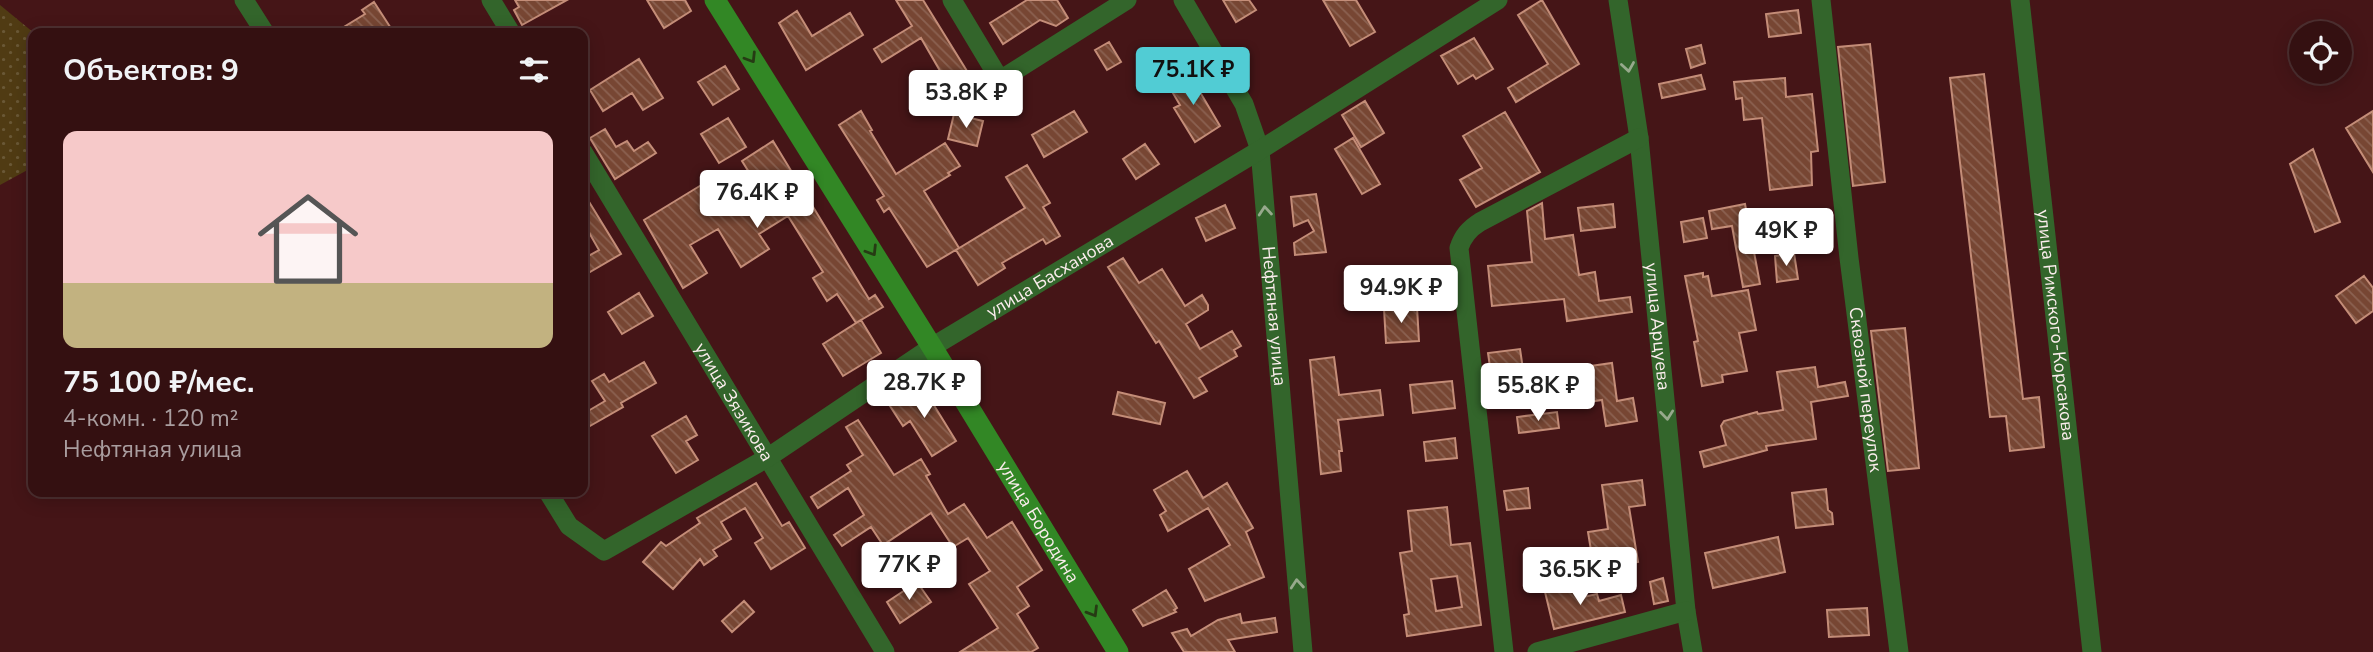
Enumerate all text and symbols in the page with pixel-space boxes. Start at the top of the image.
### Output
map controls [2289,21,2352,84]
button: locate [2289,21,2352,84]
pin: 75.1K ₽ [1128,48,1258,107]
text: Объектов: 9 [63,50,239,91]
one-way arrow [743,50,756,63]
icon: filters [515,51,553,89]
text: 75.1K ₽ [1152,54,1234,85]
one-way arrow [1620,62,1635,73]
pin: 53.8K ₽ [901,71,1031,130]
text: 53.8K ₽ [925,77,1007,108]
pin: 76.4K ₽ [692,170,822,230]
icon: home [245,176,371,302]
text: 76.4K ₽ [716,177,798,208]
one-way arrow [1258,205,1273,216]
pin: 49K ₽ [1737,208,1835,268]
street label: улица Римского-Корсакова [2031,208,2081,442]
text: 49K ₽ [1755,215,1817,246]
street label: улица Басханова [982,229,1118,324]
one-way arrow [863,243,876,256]
street label: Нефтяная улица [1256,245,1292,387]
street label: улица Арцуева [1639,262,1676,391]
pin: 94.9K ₽ [1336,266,1466,325]
text: 94.9K ₽ [1360,272,1442,303]
street label: Сквозной переулок [1843,306,1888,474]
street label: улица Зязикова [689,338,779,466]
pin: 28.7K ₽ [859,360,989,420]
text: 75 100 ₽/мес. [63,362,254,403]
pin: 55.8K ₽ [1473,364,1603,423]
text: 28.7K ₽ [883,367,965,398]
text: 55.8K ₽ [1497,370,1579,401]
text: 4-комн. · 120 m² [63,403,238,434]
one-way arrow [1659,409,1674,421]
text: Нефтяная улица [63,434,242,465]
street label: улица Бородина [992,456,1085,588]
pin: 77K ₽ [860,542,958,602]
pin: 36.5K ₽ [1515,548,1645,607]
text: 77K ₽ [878,549,940,580]
text: 36.5K ₽ [1539,554,1621,585]
one-way arrow [1290,578,1305,589]
one-way arrow [1085,604,1098,617]

